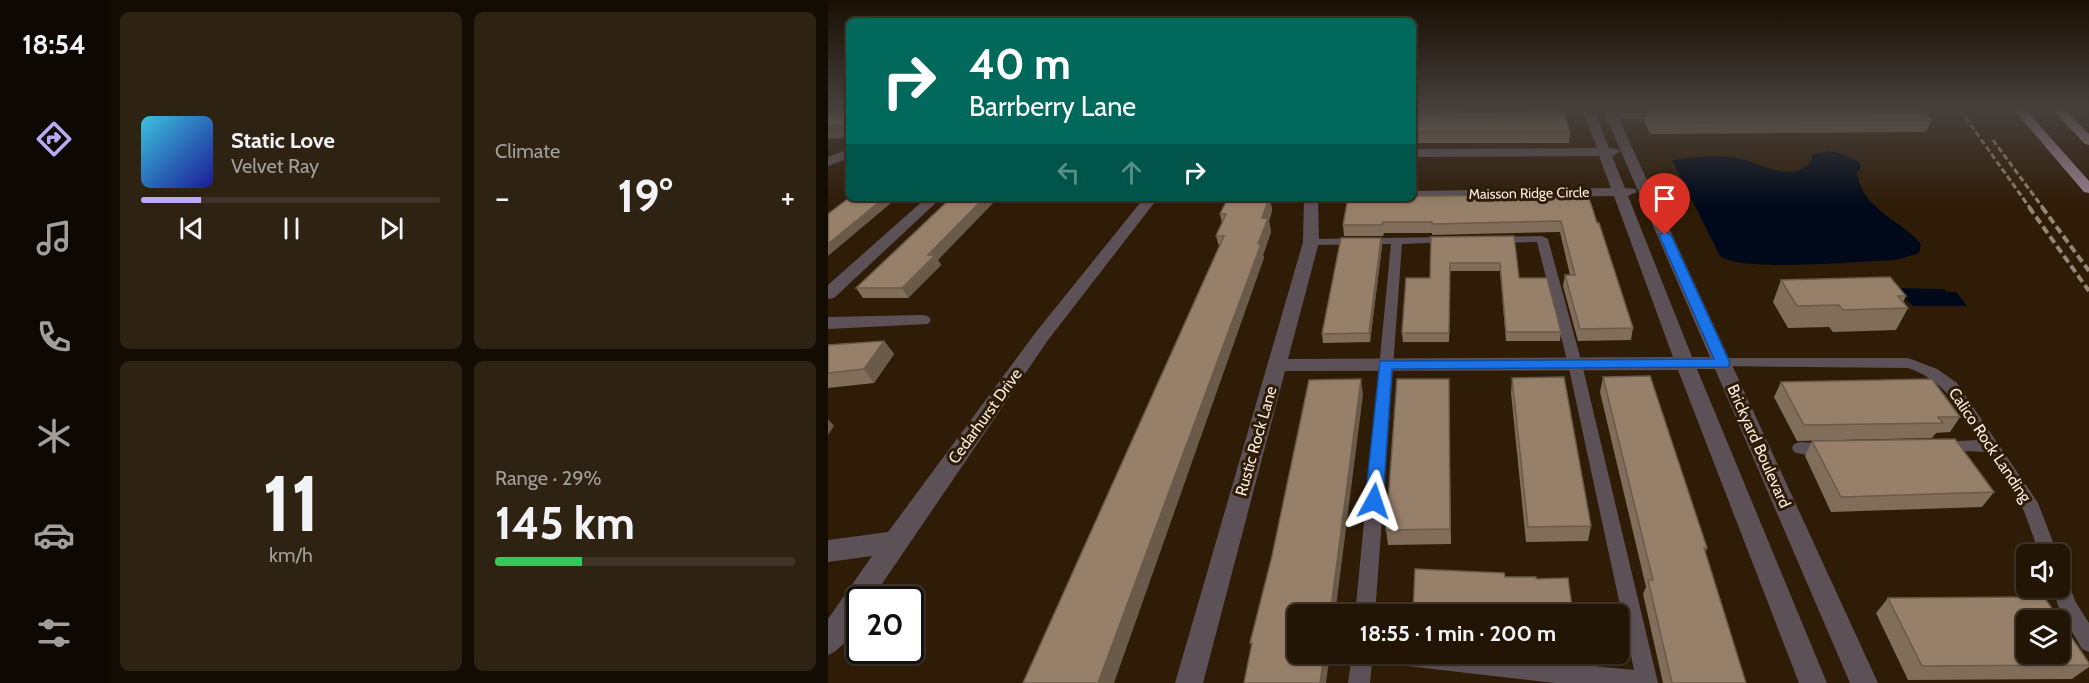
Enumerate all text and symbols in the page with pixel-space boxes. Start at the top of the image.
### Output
text: 18:54 [22,28,86,61]
text: 40 m [969,38,1071,90]
icon: right [870,42,948,120]
text: Barrberry Lane [969,90,1136,123]
icon: directions [33,118,75,160]
text: Static Love [231,127,335,154]
text: Climate [495,139,560,163]
text: Velvet Ray [231,154,319,178]
icon: left [1052,156,1085,189]
icon: ahead [1115,156,1148,189]
icon: right [1178,156,1211,189]
text: 19° [618,169,672,223]
pin [1639,173,1690,235]
text: − [495,177,510,217]
text: + [780,177,795,217]
icon: arrive [1648,182,1681,215]
street label: Maisson Ridge Circle [1469,183,1589,203]
icon: previous [175,212,208,245]
icon: pause [275,212,308,245]
icon: next [375,212,408,245]
icon: music [33,217,75,259]
icon: phone [33,316,75,358]
street label: Cedarhurst Drive [944,365,1026,467]
street label: Brickyard Boulevard [1723,381,1795,511]
street label: Rustic Rock Lane [1231,384,1281,498]
street label: Calico Rock Landing [1945,384,2036,507]
icon: climate [33,415,75,457]
text: 11 [262,456,320,551]
text: Range · 29% [495,466,602,490]
position arrow [1342,469,1406,533]
text: 145 km [495,496,635,550]
icon: car [33,514,75,556]
text: km/h [269,543,313,567]
map controls [2016,544,2070,664]
button: sound [2016,544,2070,598]
speed limit sign: 20 [846,586,924,664]
button: layers [2016,610,2070,664]
icon: filters [33,612,75,654]
text: 18:55 · 1 min · 200 m [1360,620,1556,647]

